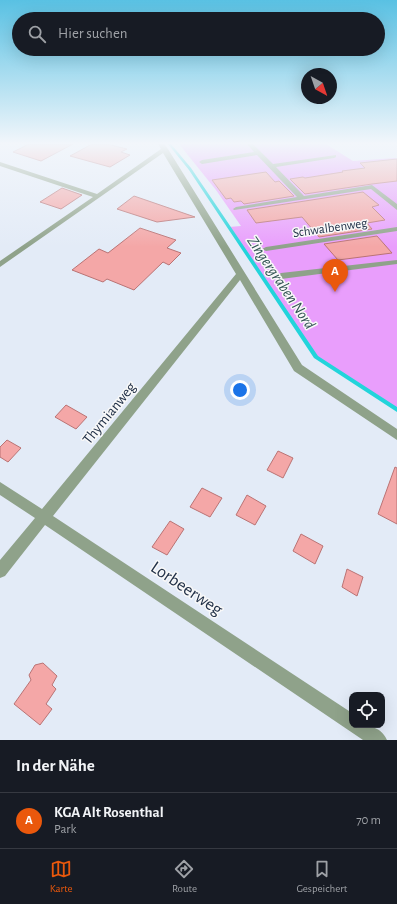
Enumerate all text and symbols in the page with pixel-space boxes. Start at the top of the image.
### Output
search box [12,12,385,56]
icon: search [26,23,48,45]
text: Hier suchen [58,26,128,41]
north arrow [301,68,337,104]
street label: Schwalbenweg [292,217,369,240]
water label: Zingergraben Nord [244,233,318,332]
pin: A [322,259,348,292]
street label: Thymianweg [80,379,139,447]
your location [230,380,250,400]
street label: Lorbeerweg [147,558,226,619]
map controls [349,692,385,728]
button: locate [349,692,385,728]
text: In der Nähe [16,757,95,774]
text: KGA Alt Rosenthal [54,805,164,820]
text: A [25,814,33,827]
text: 70 m [356,814,381,827]
text: Park [54,823,76,836]
tab: Karte [50,858,73,895]
tab: Route [172,858,197,895]
tab: Gespeichert [296,858,347,895]

